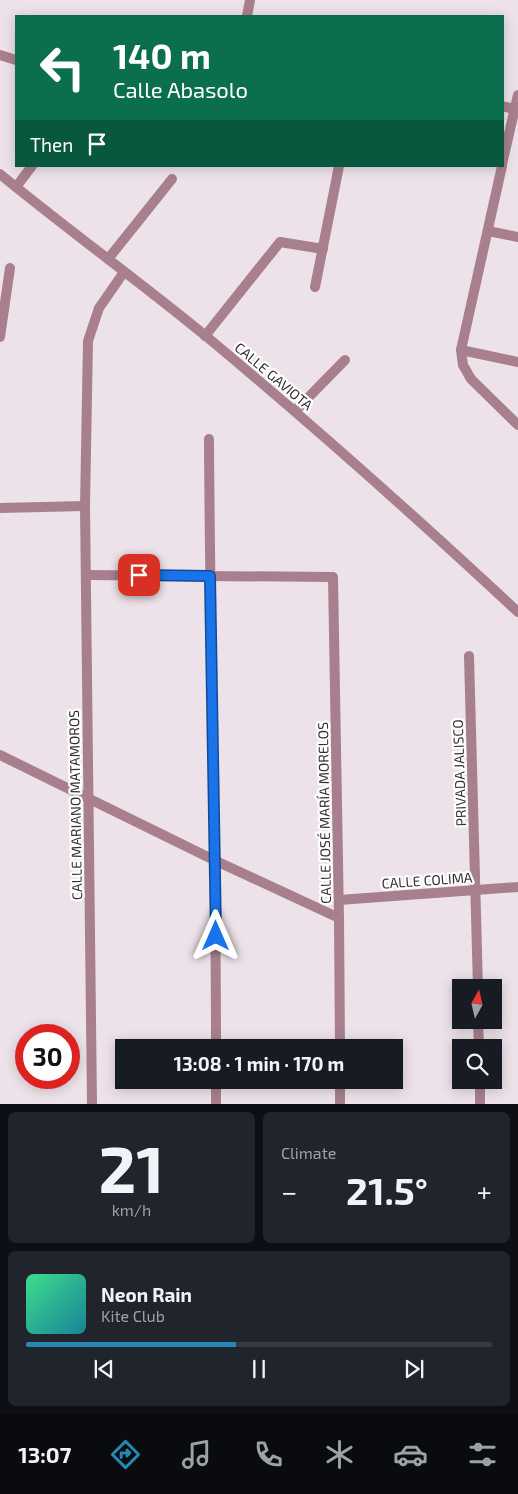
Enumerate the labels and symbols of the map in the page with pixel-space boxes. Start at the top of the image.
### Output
street label: CALLE GAVIOTA [232,338,317,414]
pin [118,554,160,596]
street label: CALLE MARIANO MATAMOROS [65,710,85,900]
street label: PRIVADA JALISCO [449,719,469,827]
street label: CALLE JOSÉ MARÍA MORELOS [314,722,334,904]
street label: CALLE COLIMA [381,868,473,892]
position arrow [189,909,241,961]
north arrow [452,979,502,1029]
speed limit sign: 30 [15,1024,80,1089]

